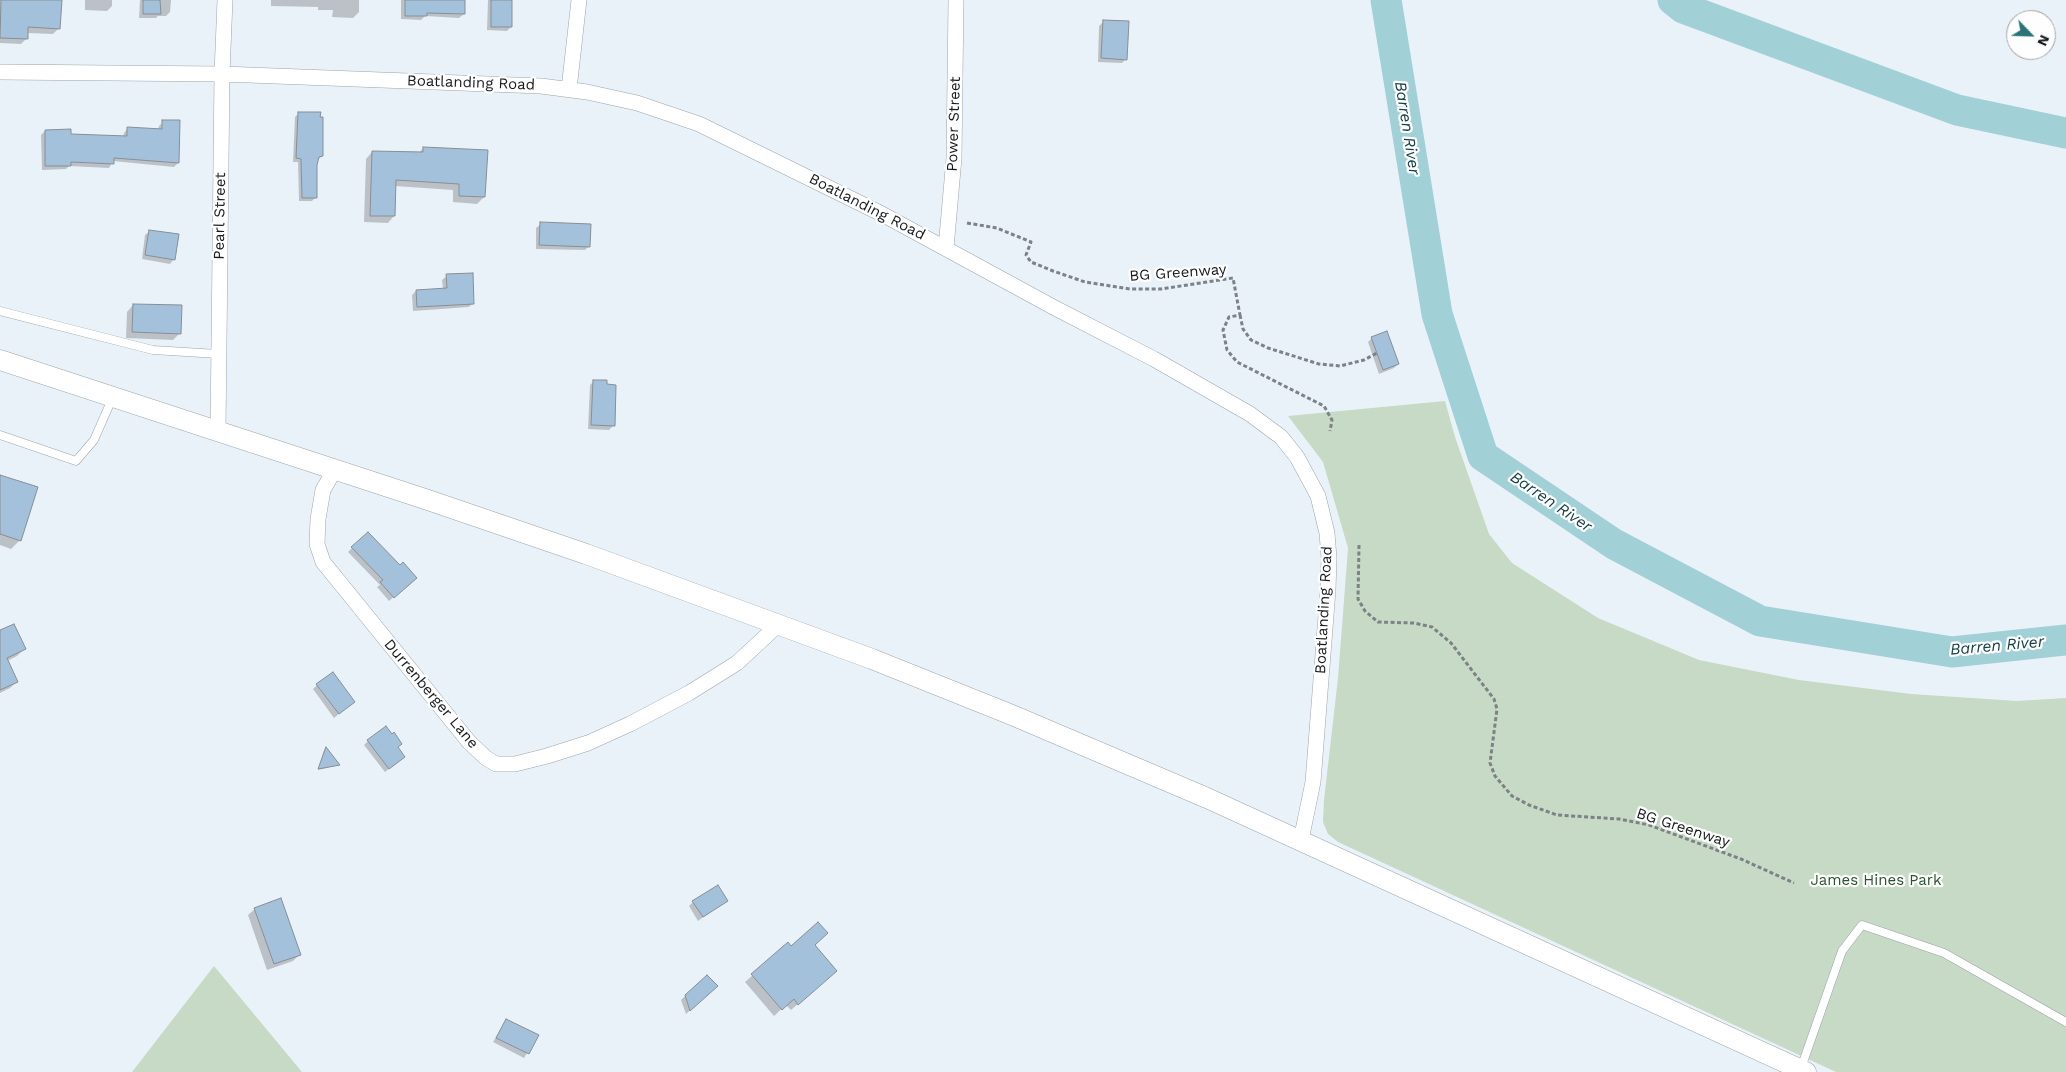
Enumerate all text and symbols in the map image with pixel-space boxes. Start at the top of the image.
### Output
north arrow [2006,10,2056,60]
text: N [2034,33,2053,49]
street label: Boatlanding Road [407,72,535,94]
street label: Power Street [943,76,965,172]
water label: Barren River [1390,80,1424,176]
street label: Boatlanding Road [806,170,928,244]
street label: Pearl Street [210,172,230,260]
street label: BG Greenway [1129,261,1227,285]
water label: Barren River [1507,468,1595,536]
street label: Boatlanding Road [1312,546,1336,674]
water label: Barren River [1949,632,2045,660]
street label: Durrenberger Lane [380,636,482,752]
street label: BG Greenway [1634,804,1732,852]
park label: James Hines Park [1811,872,1941,890]

